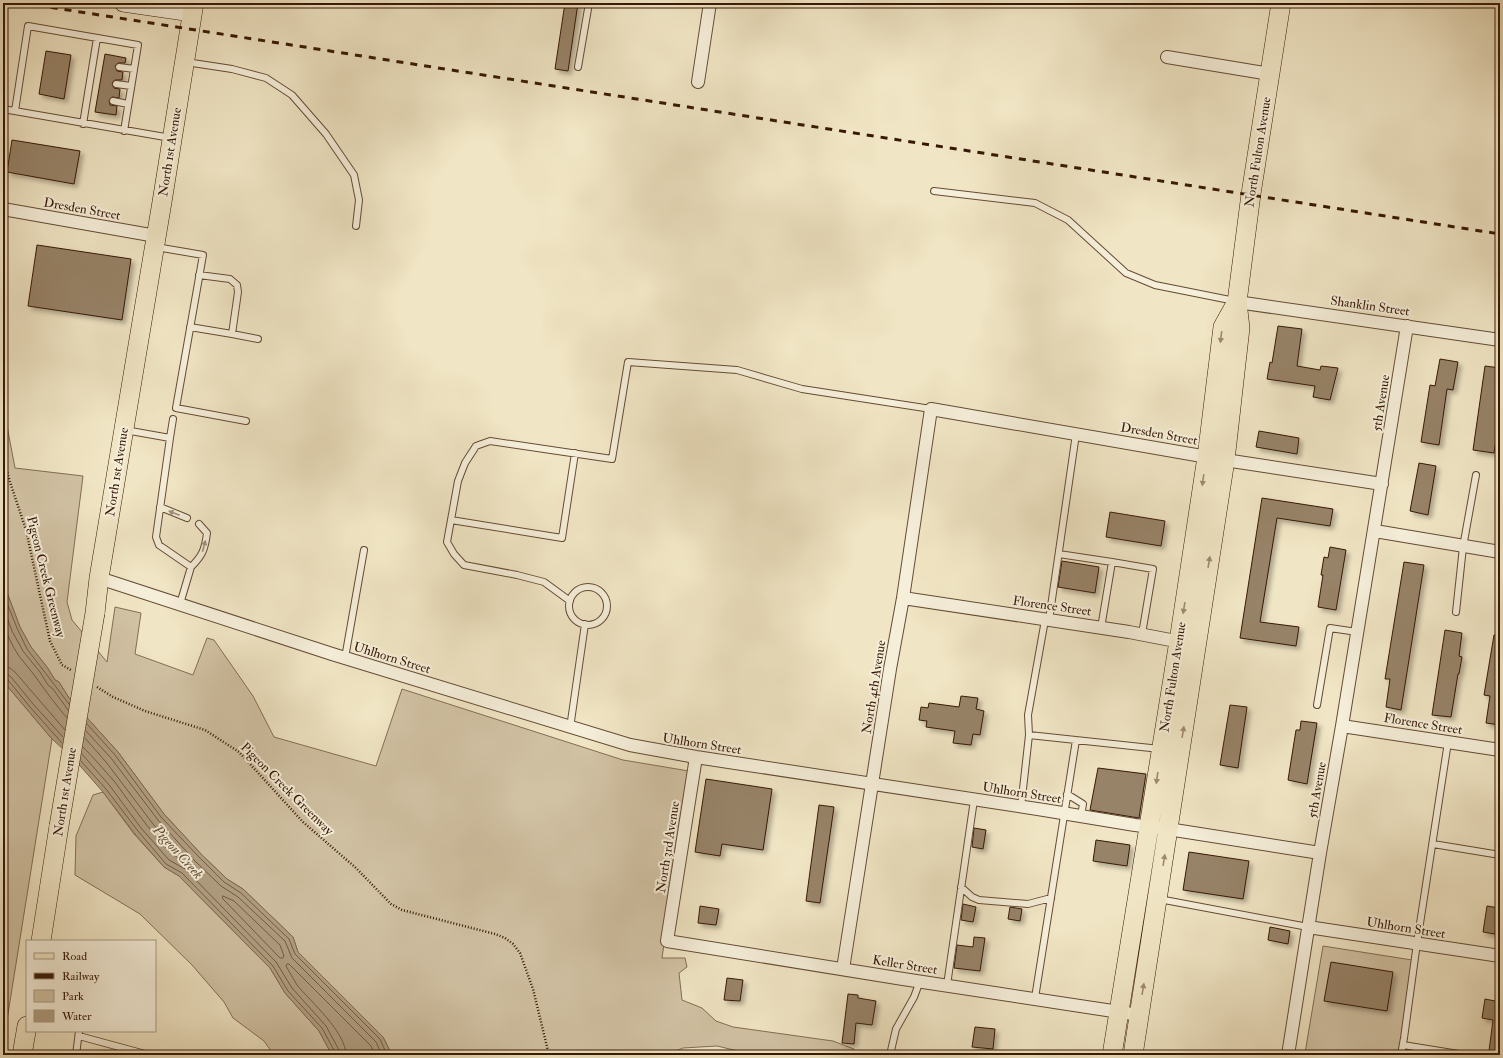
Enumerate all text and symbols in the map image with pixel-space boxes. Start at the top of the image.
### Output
street label: North Fulton Avenue [1241,95,1275,208]
street label: North 1st Avenue [155,106,185,198]
street label: Dresden Street [42,194,122,224]
street label: Shanklin Street [1329,293,1411,319]
one-way arrow [1218,331,1225,343]
street label: 5th Avenue [1369,373,1393,432]
street label: Dresden Street [1119,419,1199,449]
street label: North 1st Avenue [102,426,132,518]
one-way arrow [1200,474,1206,486]
one-way arrow [167,509,179,515]
street label: Pigeon Creek Greenway [22,515,69,640]
one-way arrow [202,540,208,553]
one-way arrow [1206,556,1212,568]
street label: Florence Street [1012,593,1092,619]
one-way arrow [1181,602,1187,614]
street label: North Fulton Avenue [1156,620,1190,733]
street label: North 4th Avenue [859,638,889,735]
street label: Uhlhorn Street [352,639,432,677]
street label: Florence Street [1383,710,1463,738]
one-way arrow [1180,726,1186,738]
street label: Uhlhorn Street [661,730,743,758]
street label: Pigeon Creek Greenway [237,739,337,840]
street label: North 1st Avenue [50,746,80,838]
street label: 5th Avenue [1304,760,1330,820]
one-way arrow [1154,772,1160,784]
street label: Uhlhorn Street [981,779,1063,807]
street label: North 3rd Avenue [653,799,683,894]
water label: Pigeon Creek [149,821,207,883]
one-way arrow [1161,854,1167,866]
street label: Uhlhorn Street [1365,914,1447,942]
legend [26,940,156,1032]
text: Road [62,949,87,964]
street label: Keller Street [871,952,939,978]
text: Railway [62,969,100,984]
one-way arrow [1141,983,1147,995]
text: Park [62,989,84,1004]
text: Water [61,1009,92,1024]

